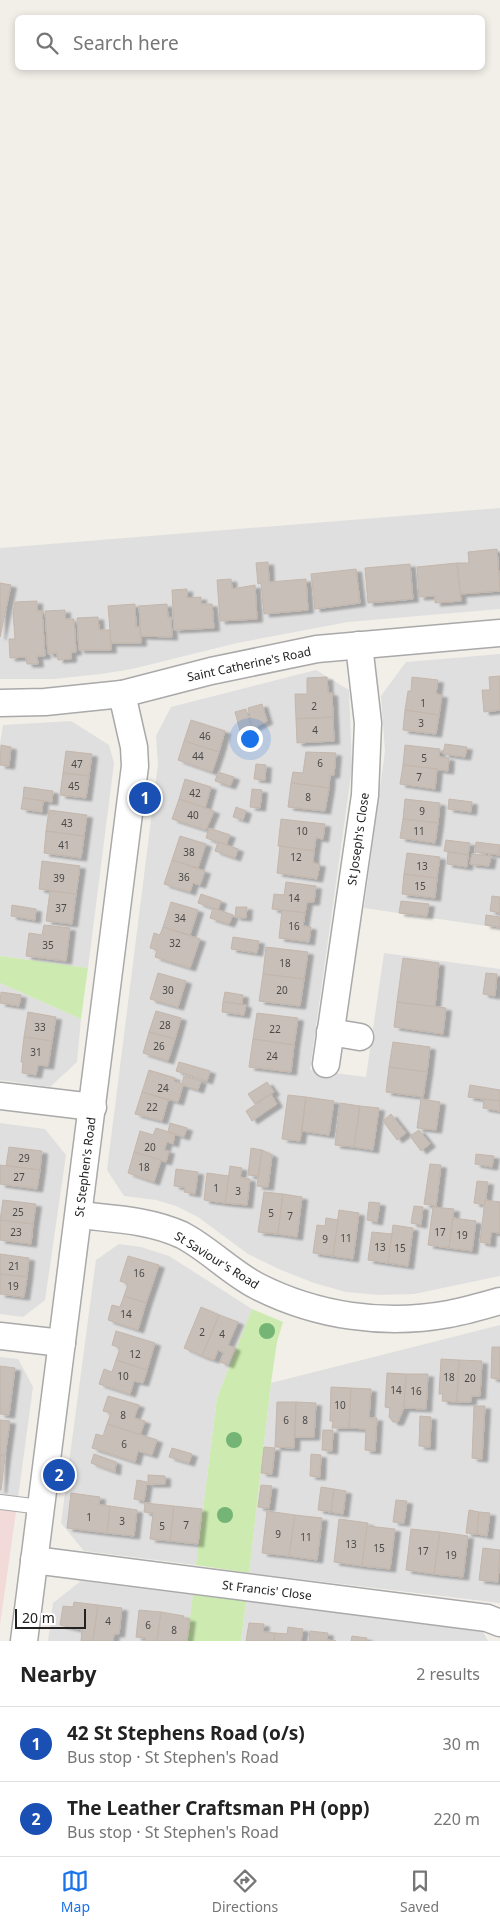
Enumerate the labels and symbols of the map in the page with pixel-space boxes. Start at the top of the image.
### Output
street label: Saint Catherine's Road [185,643,313,685]
house number: 1 [420,696,426,710]
house number: 2 [311,699,317,713]
house number: 3 [418,716,424,730]
house number: 4 [312,723,318,737]
your location [237,726,263,752]
house number: 46 [199,729,211,743]
house number: 44 [192,749,204,763]
house number: 5 [421,751,427,765]
house number: 6 [317,756,323,770]
house number: 47 [71,757,83,771]
house number: 7 [416,770,422,784]
house number: 45 [68,779,80,793]
pin: 1 [129,779,161,817]
house number: 42 [189,786,201,800]
house number: 8 [305,790,311,804]
street label: St Joseph's Close [343,791,373,886]
house number: 9 [419,804,425,818]
house number: 40 [187,808,199,822]
house number: 43 [61,816,73,830]
house number: 10 [296,824,308,838]
house number: 11 [413,824,425,838]
house number: 41 [58,838,70,852]
house number: 38 [183,845,195,859]
house number: 12 [290,850,302,864]
house number: 13 [416,859,428,873]
house number: 36 [178,870,190,884]
house number: 39 [53,871,65,885]
house number: 15 [414,879,426,893]
house number: 14 [288,891,300,905]
house number: 37 [55,901,67,915]
house number: 34 [174,911,186,925]
house number: 16 [288,919,300,933]
house number: 32 [169,936,181,950]
house number: 35 [42,938,54,952]
house number: 18 [279,956,291,970]
house number: 30 [162,983,174,997]
house number: 20 [276,983,288,997]
house number: 28 [159,1018,171,1032]
house number: 33 [34,1020,46,1034]
house number: 22 [269,1022,281,1036]
house number: 26 [153,1039,165,1053]
house number: 31 [30,1045,42,1059]
house number: 24 [266,1049,278,1063]
house number: 24 [157,1081,169,1095]
house number: 22 [146,1100,158,1114]
street label: St Stephen's Road [70,1116,100,1218]
house number: 20 [144,1140,156,1154]
house number: 29 [18,1151,30,1165]
house number: 18 [138,1160,150,1174]
house number: 27 [13,1170,25,1184]
house number: 1 [213,1181,219,1195]
house number: 3 [235,1184,241,1198]
house number: 25 [12,1205,24,1219]
house number: 5 [268,1206,274,1220]
house number: 7 [287,1209,293,1223]
house number: 23 [10,1225,22,1239]
house number: 17 [434,1225,446,1239]
street label: St Saviour's Road [171,1227,263,1293]
house number: 19 [456,1228,468,1242]
house number: 11 [340,1231,352,1245]
house number: 9 [322,1232,328,1246]
house number: 13 [374,1240,386,1254]
house number: 15 [394,1241,406,1255]
house number: 21 [8,1259,20,1273]
house number: 16 [133,1266,145,1280]
house number: 19 [7,1279,19,1293]
house number: 14 [120,1307,132,1321]
house number: 2 [199,1325,205,1339]
house number: 4 [219,1327,225,1341]
house number: 12 [129,1347,141,1361]
house number: 10 [117,1369,129,1383]
house number: 18 [443,1370,455,1384]
house number: 20 [464,1371,476,1385]
house number: 14 [390,1383,402,1397]
house number: 16 [410,1384,422,1398]
house number: 10 [334,1398,346,1412]
house number: 8 [120,1408,126,1422]
house number: 6 [283,1413,289,1427]
house number: 8 [302,1413,308,1427]
house number: 6 [121,1437,127,1451]
pin: 2 [43,1456,75,1494]
house number: 1 [86,1510,92,1524]
house number: 3 [119,1514,125,1528]
house number: 7 [183,1518,189,1532]
house number: 5 [159,1519,165,1533]
house number: 9 [275,1527,281,1541]
house number: 11 [300,1530,312,1544]
house number: 13 [345,1537,357,1551]
house number: 15 [373,1541,385,1555]
house number: 17 [417,1544,429,1558]
house number: 19 [445,1548,457,1562]
street label: St Francis' Close [221,1576,313,1604]
scale bar [15,1606,86,1629]
house number: 4 [105,1614,111,1628]
house number: 6 [145,1618,151,1632]
house number: 8 [171,1623,177,1637]

